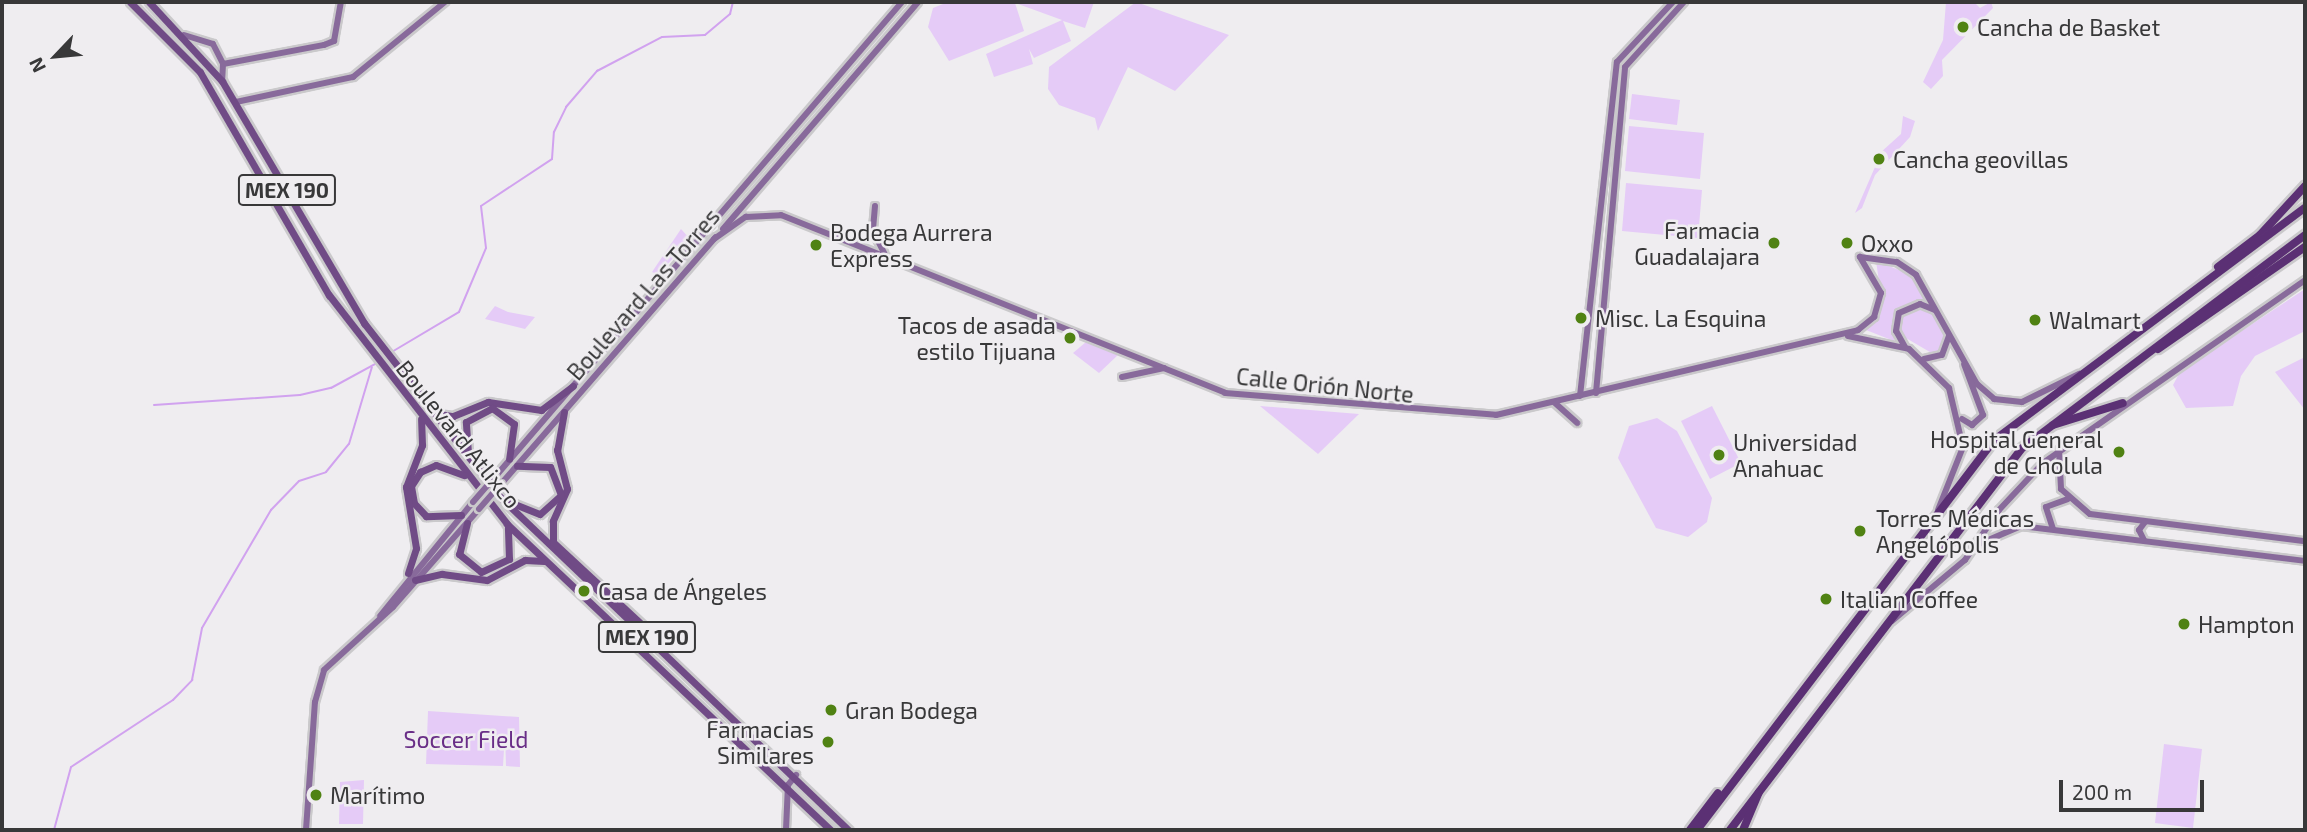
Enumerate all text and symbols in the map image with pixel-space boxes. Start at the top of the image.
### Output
place label: Cancha de Basket [1977,13,2160,41]
marker: Cancha de Basket [1955,19,1971,35]
north arrow [21,21,91,91]
text: N [23,54,50,77]
place label: Cancha geovillas [1893,145,2068,173]
marker: Cancha geovillas [1871,151,1887,167]
road number: MEX 190 [236,172,338,208]
street label: Boulevard Las Torres [561,202,725,386]
place label: Farmacia Guadalajara [1634,216,1760,270]
place label: Bodega Aurrera Express [830,218,993,272]
place label: Oxxo [1861,229,1913,257]
marker: Farmacia Guadalajara [1766,235,1782,251]
marker: Oxxo [1839,235,1855,251]
marker: Bodega Aurrera Express [808,237,824,253]
place label: Misc. La Esquina [1595,304,1766,332]
place label: Walmart [2049,306,2141,334]
marker: Misc. La Esquina [1573,310,1589,326]
place label: Tacos de asada estilo Tijuana [898,311,1056,365]
marker: Walmart [2027,312,2043,328]
marker: Tacos de asada estilo Tijuana [1062,330,1078,346]
street label: Boulevard Atlixco [391,354,527,514]
street label: Calle Orión Norte [1235,362,1415,408]
place label: Hospital General de Cholula [1929,425,2103,479]
place label: Universidad Anahuac [1733,428,1857,482]
marker: Hospital General de Cholula [2109,442,2129,462]
marker: Universidad Anahuac [1711,447,1727,463]
place label: Torres Médicas Angelópolis [1876,504,2034,558]
marker: Torres Médicas Angelópolis [1850,521,1870,541]
place label: Casa de Ángeles [598,577,767,605]
marker: Casa de Ángeles [576,583,592,599]
place label: Italian Coffee [1840,585,1978,613]
marker: Italian Coffee [1818,591,1834,607]
place label: Hampton [2198,610,2295,638]
marker: Hampton [2176,616,2192,632]
road number: MEX 190 [596,620,698,654]
place label: Gran Bodega [845,696,978,724]
marker: Gran Bodega [823,702,839,718]
place label: Farmacias Similares [706,715,814,769]
park label: Soccer Field [403,725,529,753]
marker: Farmacias Similares [820,734,836,750]
scale bar [2062,766,2207,810]
text: 200 m [2072,779,2132,804]
place label: Marítimo [330,781,425,809]
marker: Marítimo [308,787,324,803]

